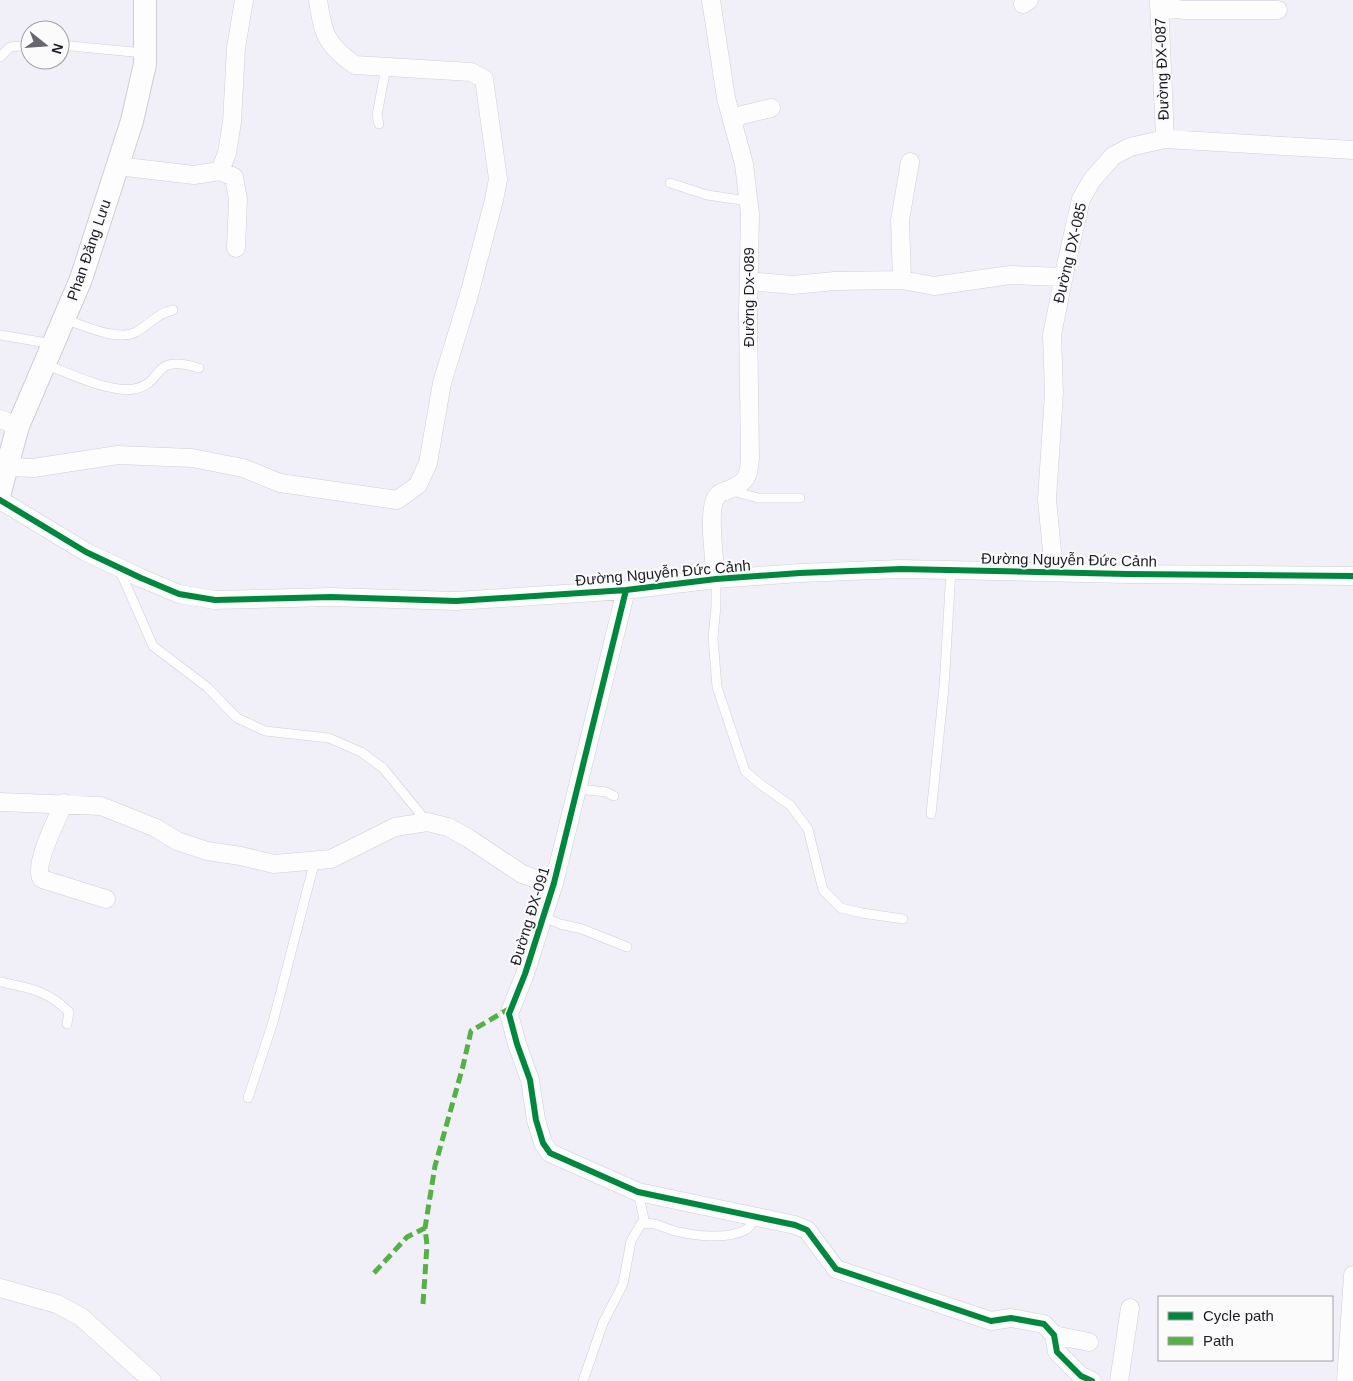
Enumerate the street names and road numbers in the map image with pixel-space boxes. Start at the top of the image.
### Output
street label: Đường ĐX-087 [1151,18,1172,120]
street label: Phan Đăng Lưu [63,197,114,303]
street label: Đường DX-085 [1050,201,1089,305]
street label: Đường Dx-089 [740,247,757,347]
street label: Đường Nguyễn Đức Cảnh [981,549,1157,570]
street label: Đường Nguyễn Đức Cảnh [575,556,751,589]
street label: Đường ĐX-091 [506,864,553,967]

